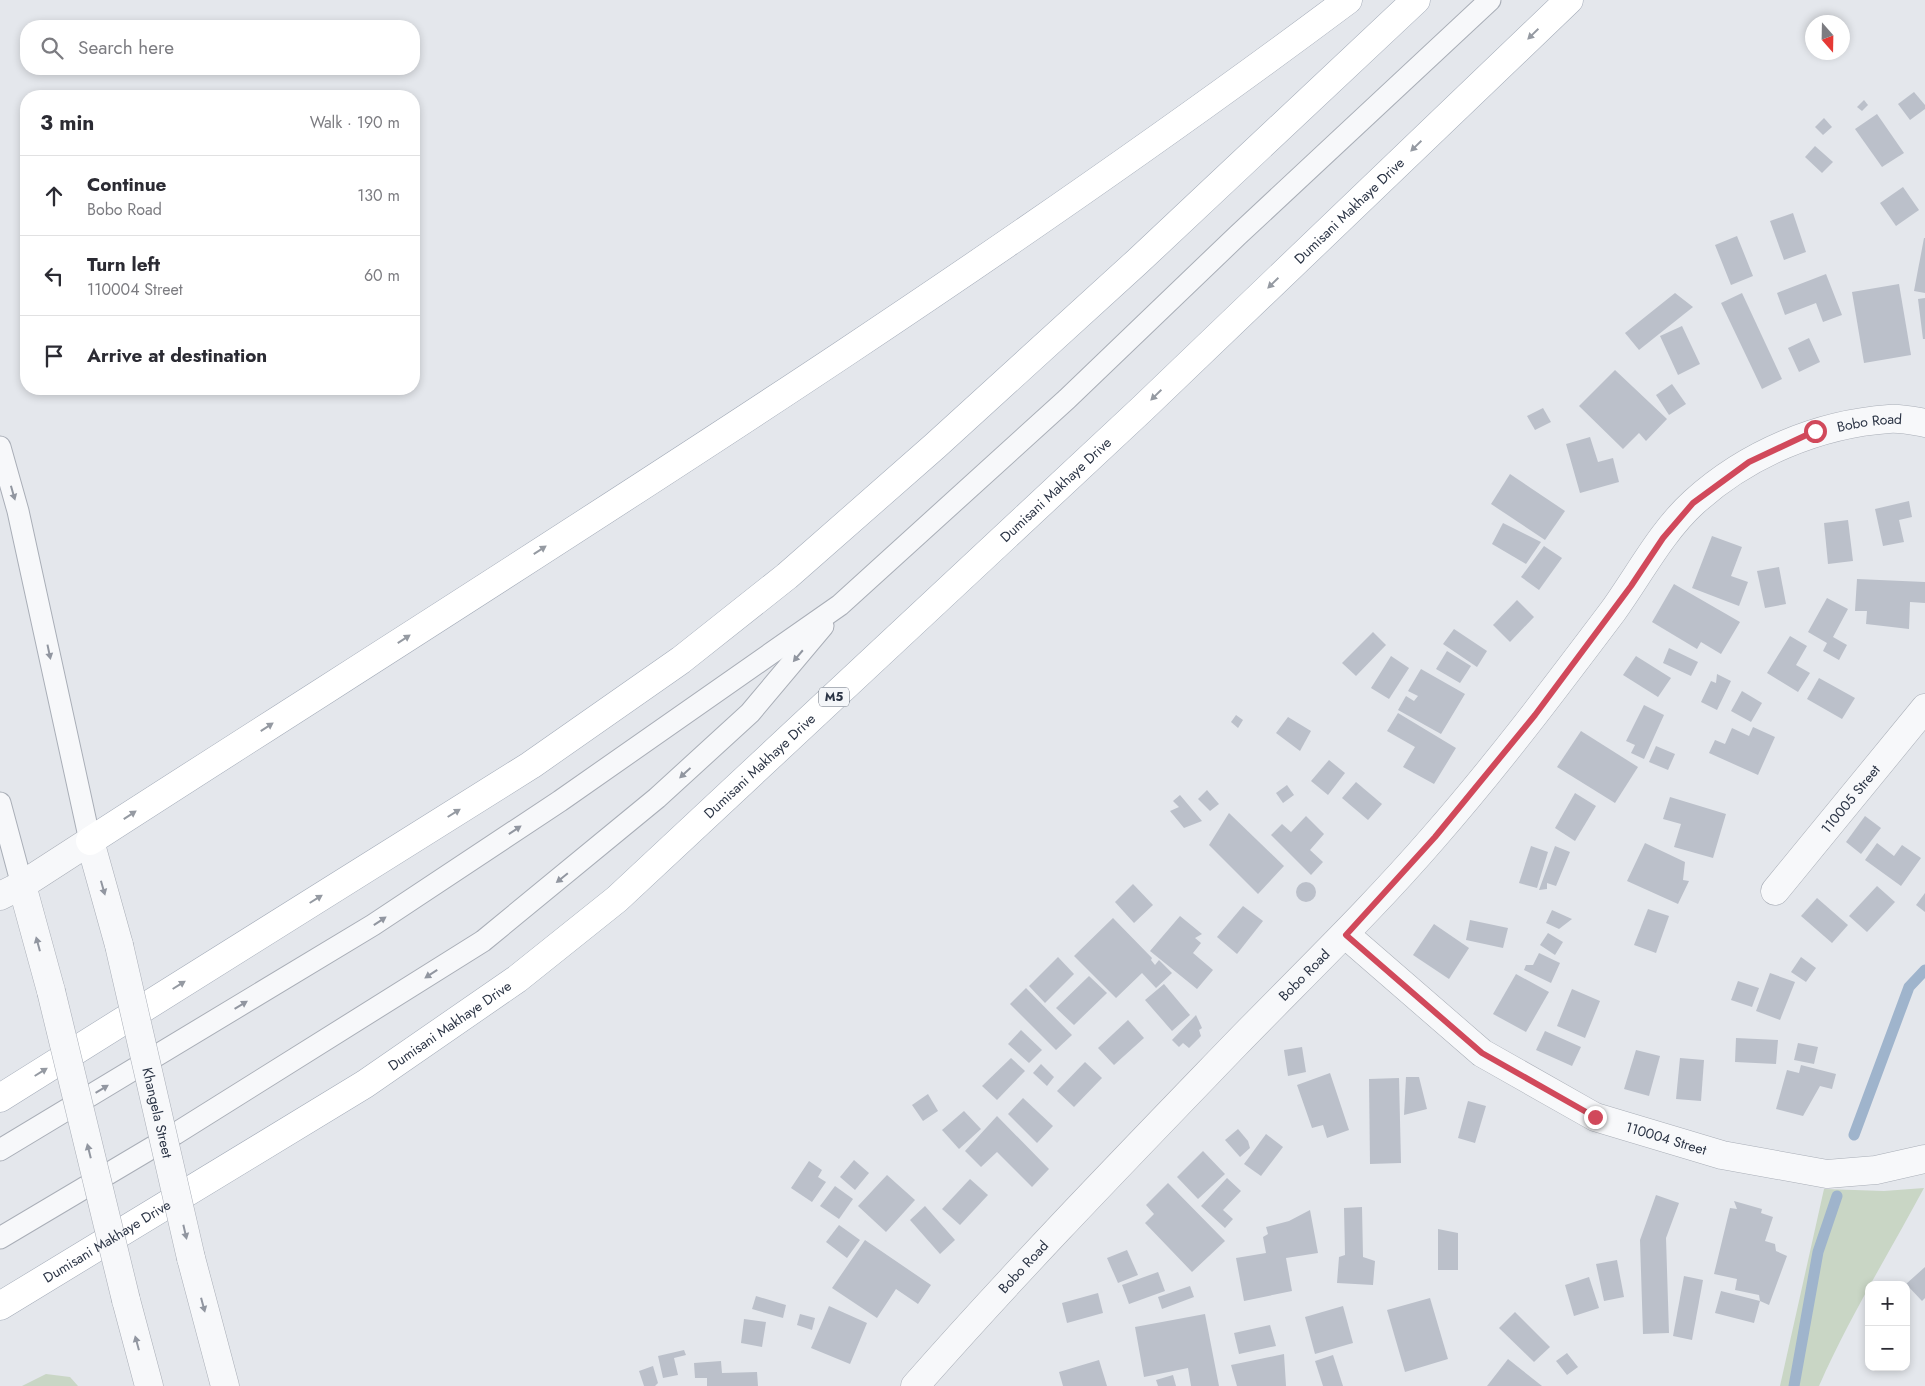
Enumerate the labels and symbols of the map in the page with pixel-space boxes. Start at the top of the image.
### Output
north arrow [1805,15,1850,60]
one-way arrow [1528,28,1540,40]
one-way arrow [1410,140,1422,152]
street label: Dumisani Makhaye Drive [1290,153,1409,268]
one-way arrow [1268,277,1280,289]
one-way arrow [1150,389,1162,401]
street label: Bobo Road [1835,409,1903,437]
route start [1804,420,1827,443]
street label: Dumisani Makhaye Drive [995,433,1116,547]
one-way arrow [10,486,18,501]
one-way arrow [533,546,547,555]
one-way arrow [397,634,410,643]
one-way arrow [45,644,53,660]
one-way arrow [793,650,804,662]
road number: M5 [819,688,849,706]
street label: Dumisani Makhaye Drive [699,709,820,823]
one-way arrow [260,722,274,731]
street label: 110005 Street [1816,760,1885,838]
one-way arrow [680,767,692,779]
one-way arrow [448,808,461,817]
one-way arrow [124,810,137,820]
one-way arrow [508,826,522,835]
one-way arrow [556,872,568,884]
one-way arrow [99,881,107,896]
one-way arrow [310,894,323,903]
one-way arrow [373,916,387,926]
one-way arrow [34,937,42,952]
street label: Bobo Road [1274,945,1334,1005]
one-way arrow [424,970,438,979]
street label: Dumisani Makhaye Drive [384,976,515,1075]
one-way arrow [172,980,185,990]
one-way arrow [234,1000,247,1009]
street label: Khangela Street [137,1065,178,1160]
one-way arrow [35,1067,48,1076]
one-way arrow [95,1084,108,1093]
route end [1584,1106,1607,1129]
street label: 110004 Street [1623,1117,1710,1160]
one-way arrow [85,1143,93,1158]
street label: Dumisani Makhaye Drive [39,1195,174,1287]
one-way arrow [181,1224,189,1239]
street label: Bobo Road [994,1236,1053,1298]
one-way arrow [200,1298,208,1313]
one-way arrow [133,1336,141,1351]

